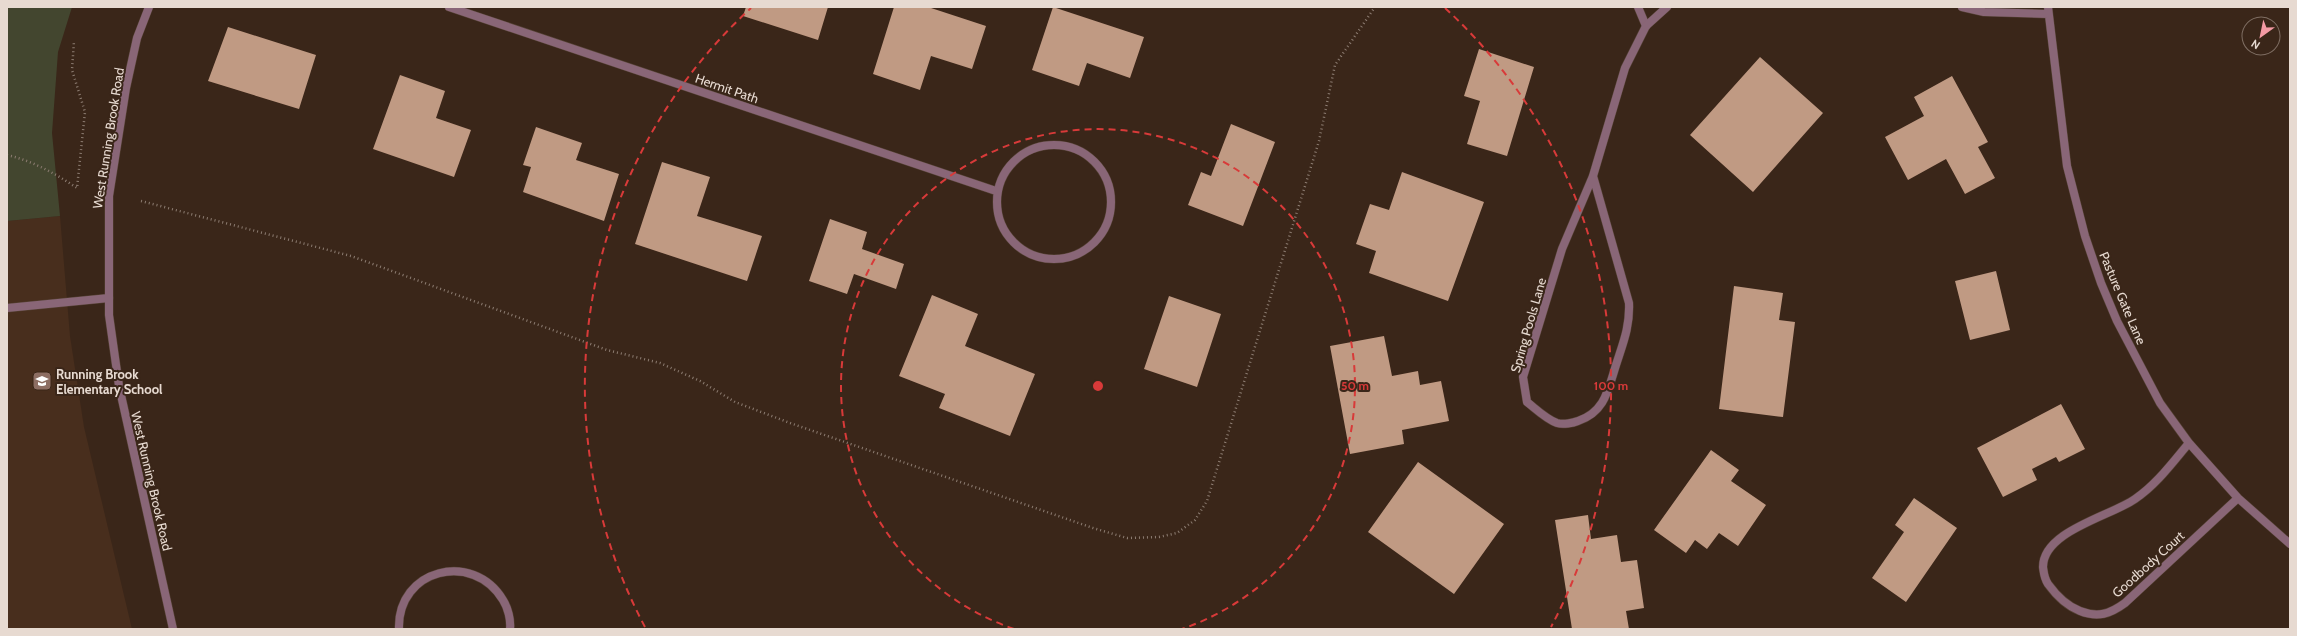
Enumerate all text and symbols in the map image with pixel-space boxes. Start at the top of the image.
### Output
north arrow [2241,16,2281,56]
text: N [2248,36,2263,52]
street label: West Running Brook Road [89,66,127,210]
street label: Hermit Path [693,70,761,106]
street label: Pasture Gate Lane [2096,249,2150,347]
street label: Spring Pools Lane [1507,275,1549,374]
place label: Running Brook Elementary School [56,366,163,397]
school or university icon: Running Brook Elementary School [31,370,53,392]
text: 50 m [1341,378,1369,393]
text: 100 m [1594,378,1628,393]
centre of rings [1091,379,1105,393]
street label: West Running Brook Road [128,410,176,552]
street label: Goodbody Court [2109,527,2188,601]

